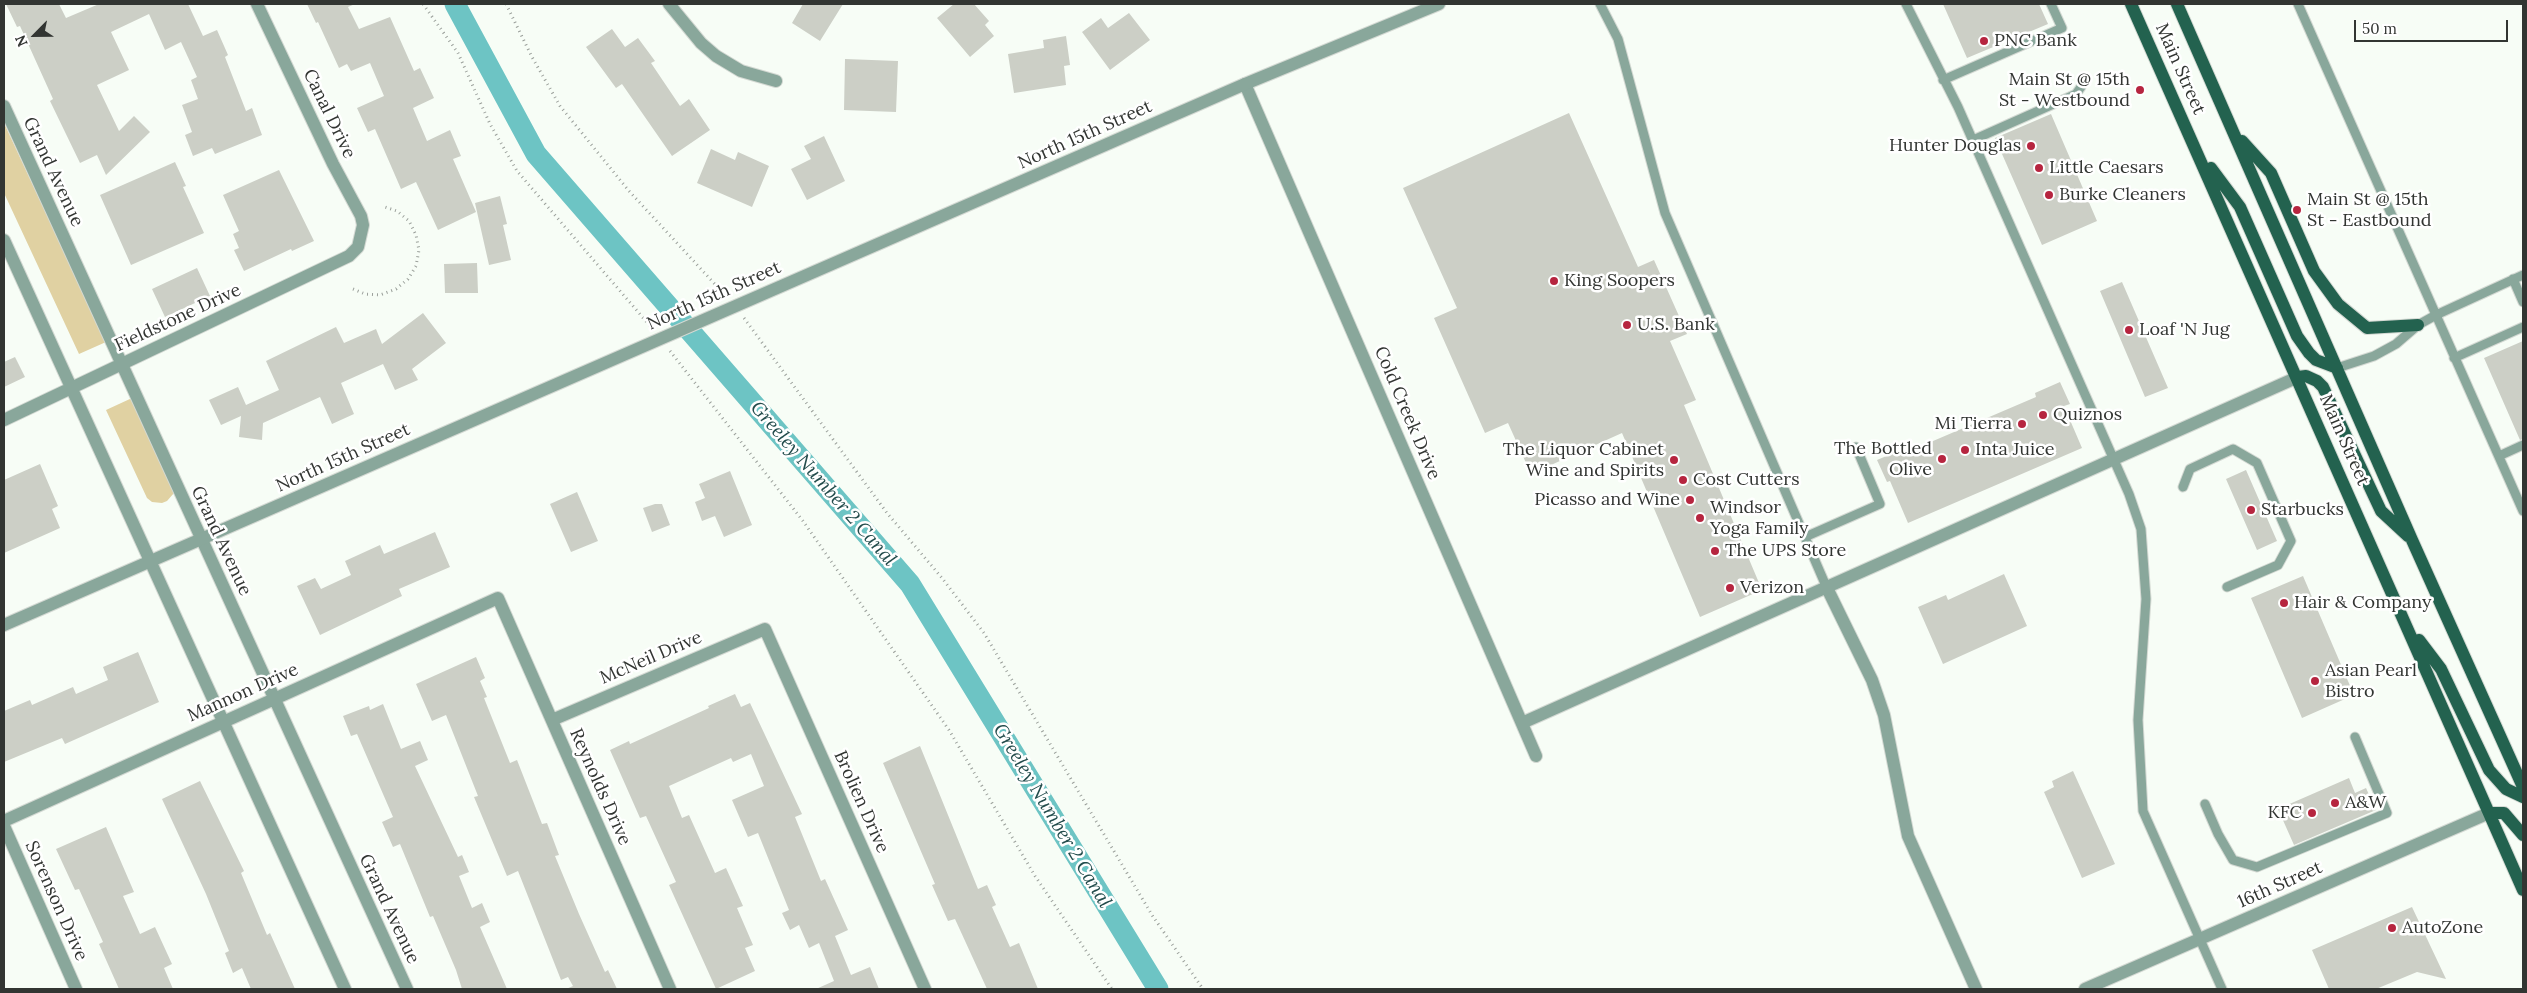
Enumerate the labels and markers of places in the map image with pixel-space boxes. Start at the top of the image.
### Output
place label: PNC Bank [1994,30,2077,52]
marker: PNC Bank [1978,35,1990,47]
place label: Main St @ 15th St - Westbound [1999,69,2130,112]
marker: Main St @ 15th St - Westbound [2134,84,2146,96]
place label: Hunter Douglas [1889,135,2021,157]
marker: Hunter Douglas [2025,140,2037,152]
place label: Little Caesars [2049,157,2164,179]
marker: Little Caesars [2033,162,2045,174]
place label: Burke Cleaners [2059,184,2186,206]
marker: Burke Cleaners [2043,189,2055,201]
place label: Main St @ 15th St - Eastbound [2307,189,2432,232]
marker: Main St @ 15th St - Eastbound [2291,204,2303,216]
place label: King Soopers [1564,270,1675,292]
marker: King Soopers [1548,275,1560,287]
place label: U.S. Bank [1637,314,1715,336]
marker: U.S. Bank [1621,319,1633,331]
place label: Loaf 'N Jug [2139,319,2230,341]
marker: Loaf 'N Jug [2123,324,2135,336]
place label: Quiznos [2053,404,2122,426]
marker: Quiznos [2037,409,2049,421]
place label: Mi Tierra [1935,413,2012,435]
marker: Mi Tierra [2016,418,2028,430]
place label: The Bottled Olive [1834,438,1932,480]
place label: The Liquor Cabinet Wine and Spirits [1503,439,1664,482]
place label: Inta Juice [1975,439,2054,461]
marker: Inta Juice [1959,444,1971,456]
marker: The Bottled Olive [1936,453,1948,465]
marker: The Liquor Cabinet Wine and Spirits [1668,454,1680,466]
place label: Cost Cutters [1693,469,1799,491]
marker: Cost Cutters [1677,474,1689,486]
place label: Picasso and Wine [1534,489,1680,511]
marker: Picasso and Wine [1684,494,1696,506]
place label: Windsor Yoga Family [1710,497,1809,540]
place label: Starbucks [2261,499,2344,521]
marker: Starbucks [2245,504,2257,516]
marker: Windsor Yoga Family [1694,512,1706,524]
place label: The UPS Store [1725,540,1846,562]
marker: The UPS Store [1709,545,1721,557]
place label: Verizon [1740,577,1804,599]
marker: Verizon [1724,582,1736,594]
place label: Hair & Company [2294,592,2432,614]
marker: Hair & Company [2278,597,2290,609]
place label: Asian Pearl Bistro [2325,660,2417,702]
marker: Asian Pearl Bistro [2309,675,2321,687]
place label: A&W [2345,792,2386,814]
marker: A&W [2329,797,2341,809]
place label: KFC [2267,802,2302,824]
marker: KFC [2306,807,2318,819]
place label: AutoZone [2402,917,2483,939]
marker: AutoZone [2386,922,2398,934]

